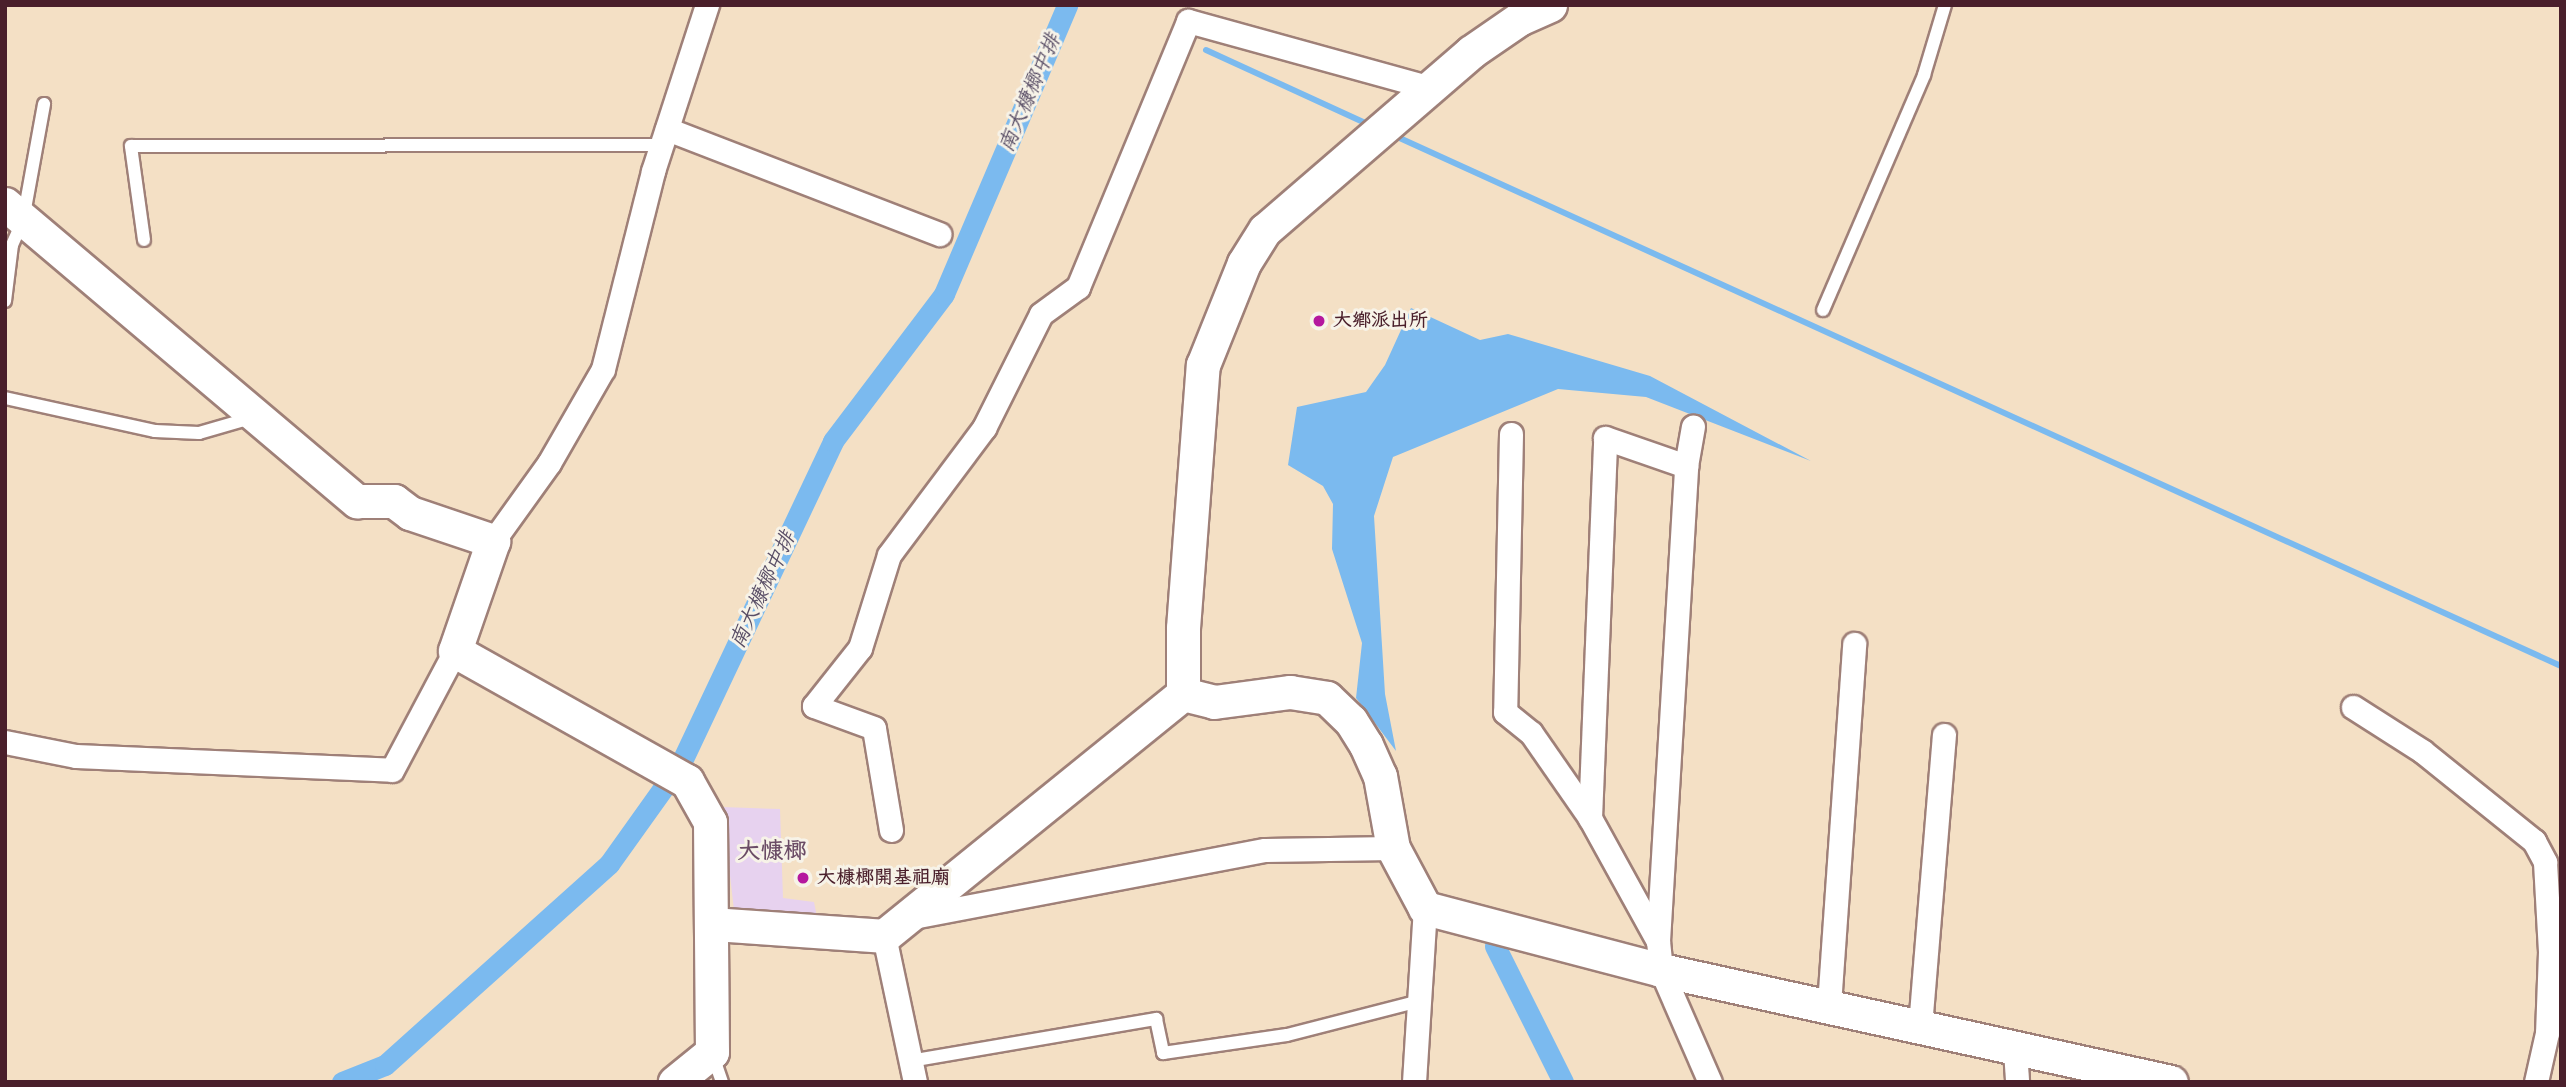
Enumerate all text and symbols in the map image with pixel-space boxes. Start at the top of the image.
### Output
water label: 南大槺榔中排 [994,30,1066,156]
place label: 大鄉派出所 [1333,310,1428,332]
marker: 大鄉派出所 [1311,313,1327,329]
water label: 南大槺榔中排 [725,528,801,652]
district label: 大慷榔 [738,837,806,865]
place label: 大槺榔開基祖廟 [817,867,950,889]
marker: 大槺榔開基祖廟 [795,870,811,886]

